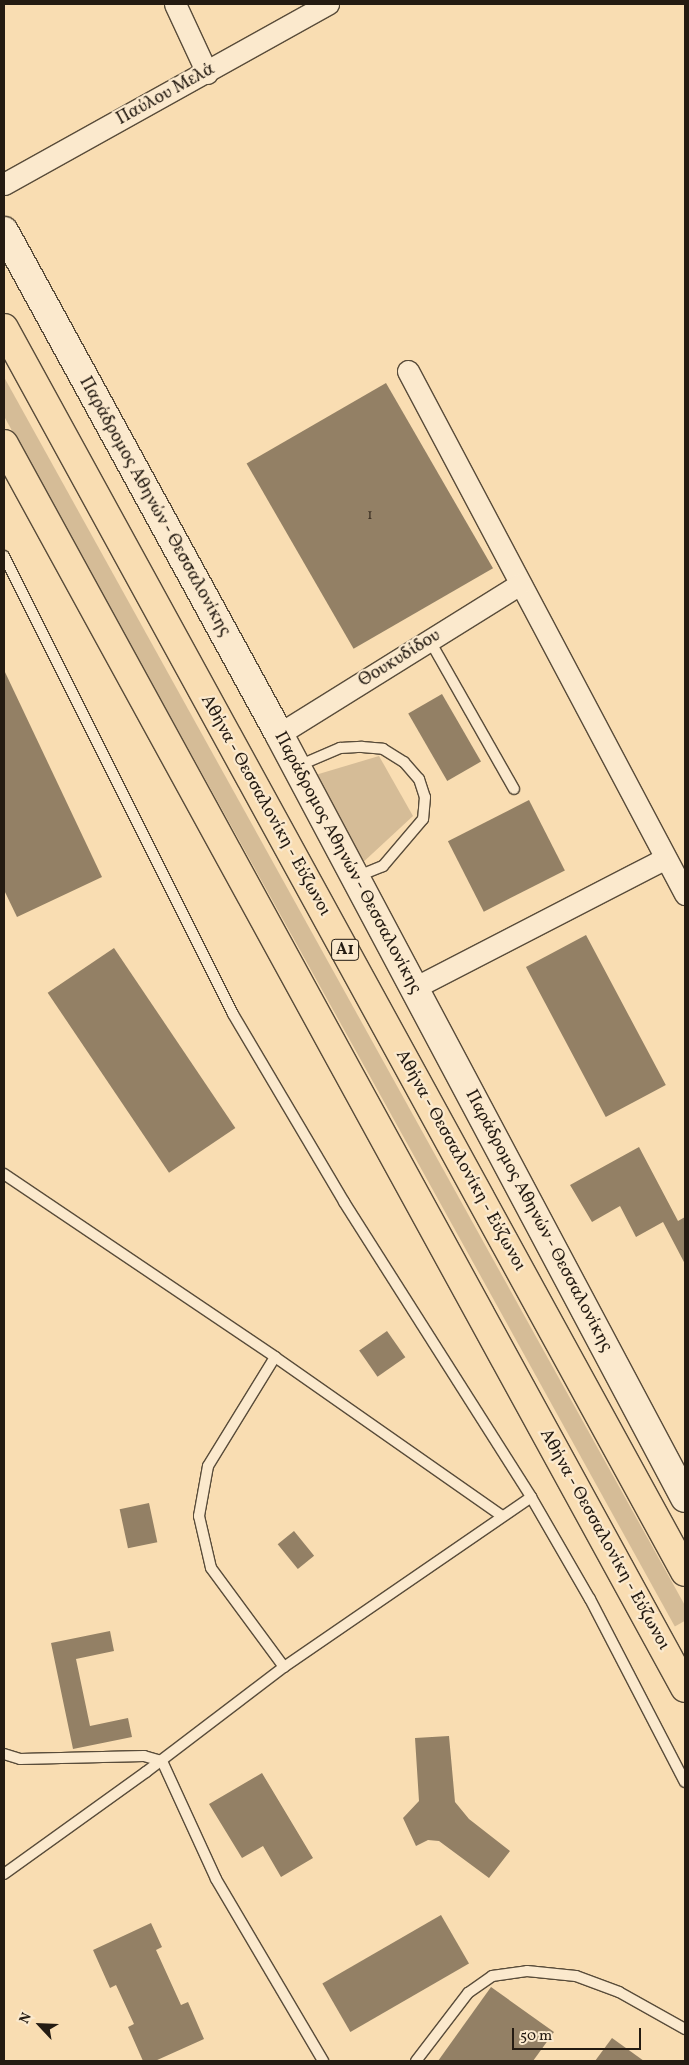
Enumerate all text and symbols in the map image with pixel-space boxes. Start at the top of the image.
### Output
street label: Παύλου Μελά [113,59,219,131]
street label: Παράδρομος Αθηνών - Θεσσαλονίκης [73,373,235,641]
house number: 1 [367,507,373,525]
street label: Θουκυδίδου [355,625,445,693]
street label: Αθήνα - Θεσσαλονίκη - Εύζωνοι [195,691,335,921]
street label: Παράδρομος Αθηνών - Θεσσαλονίκης [268,728,426,998]
road number: Α1 [330,936,360,964]
street label: Αθήνα - Θεσσαλονίκη - Εύζωνοι [390,1046,530,1276]
street label: Παράδρομος Αθηνών - Θεσσαλονίκης [459,1086,617,1356]
street label: Αθήνα - Θεσσαλονίκη - Εύζωνοι [534,1425,674,1655]
north arrow [15,2000,65,2050]
text: N [15,2010,37,2027]
scale bar [514,2018,643,2050]
text: 50 m [520,2026,552,2047]

